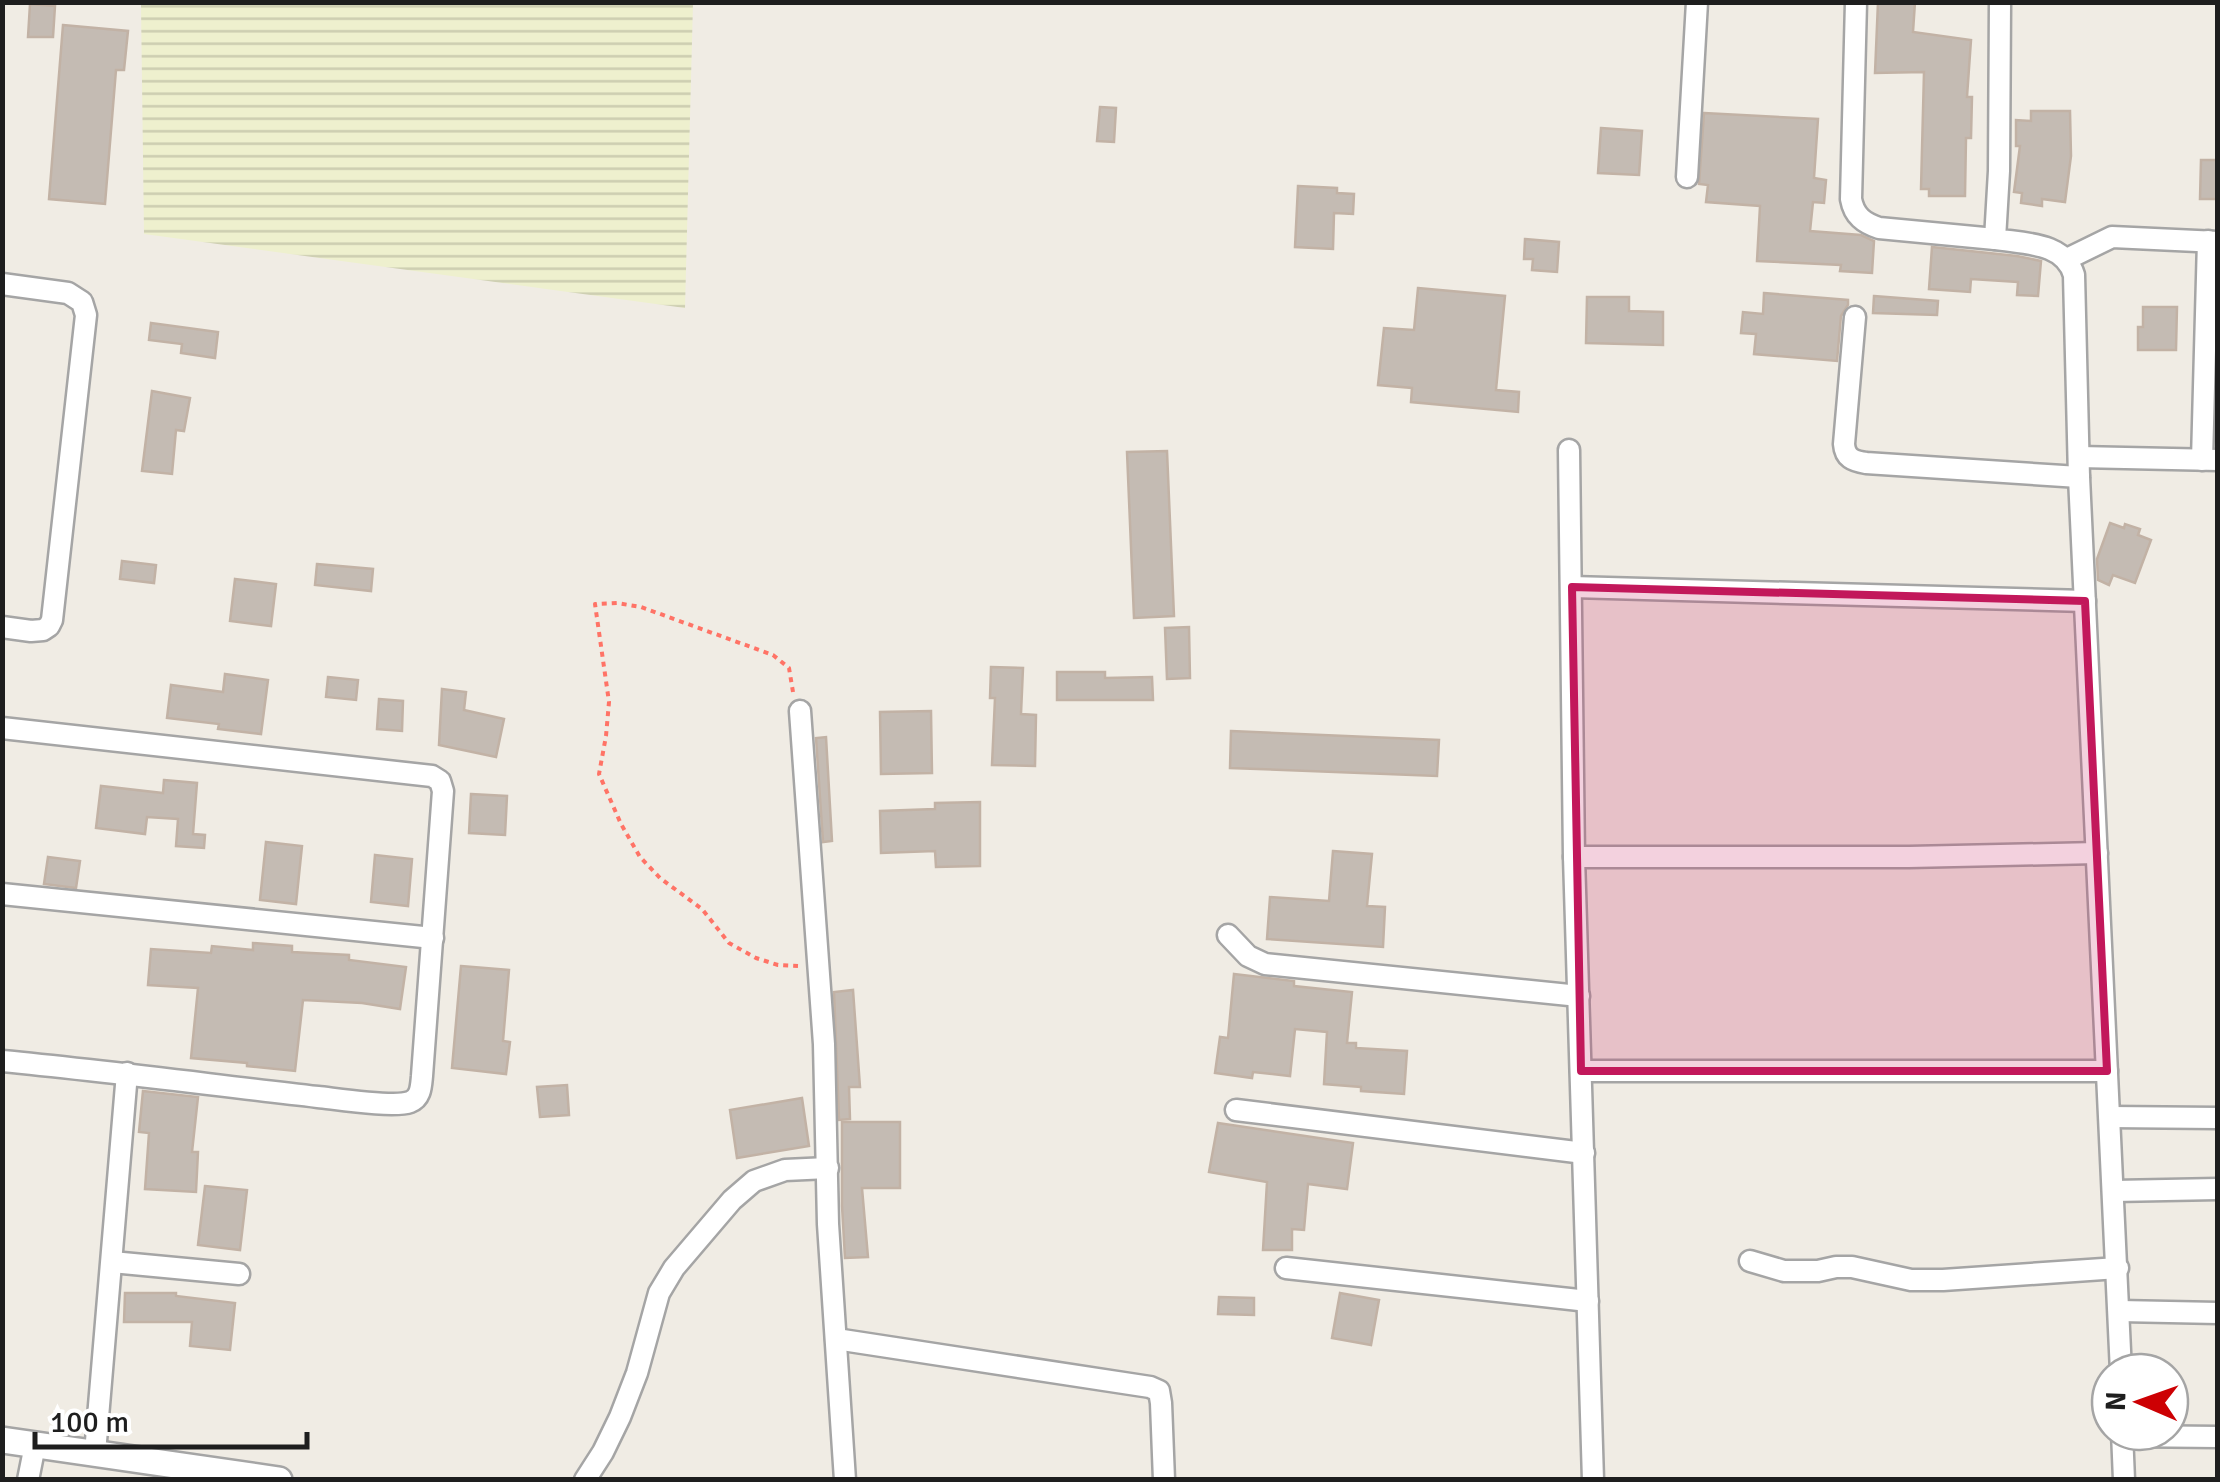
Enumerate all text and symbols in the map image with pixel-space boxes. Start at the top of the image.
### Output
north arrow [2090,1352,2190,1452]
scale bar [35,1387,308,1449]
text: N [2099,1391,2133,1411]
text: 100 m [50,1404,129,1441]

